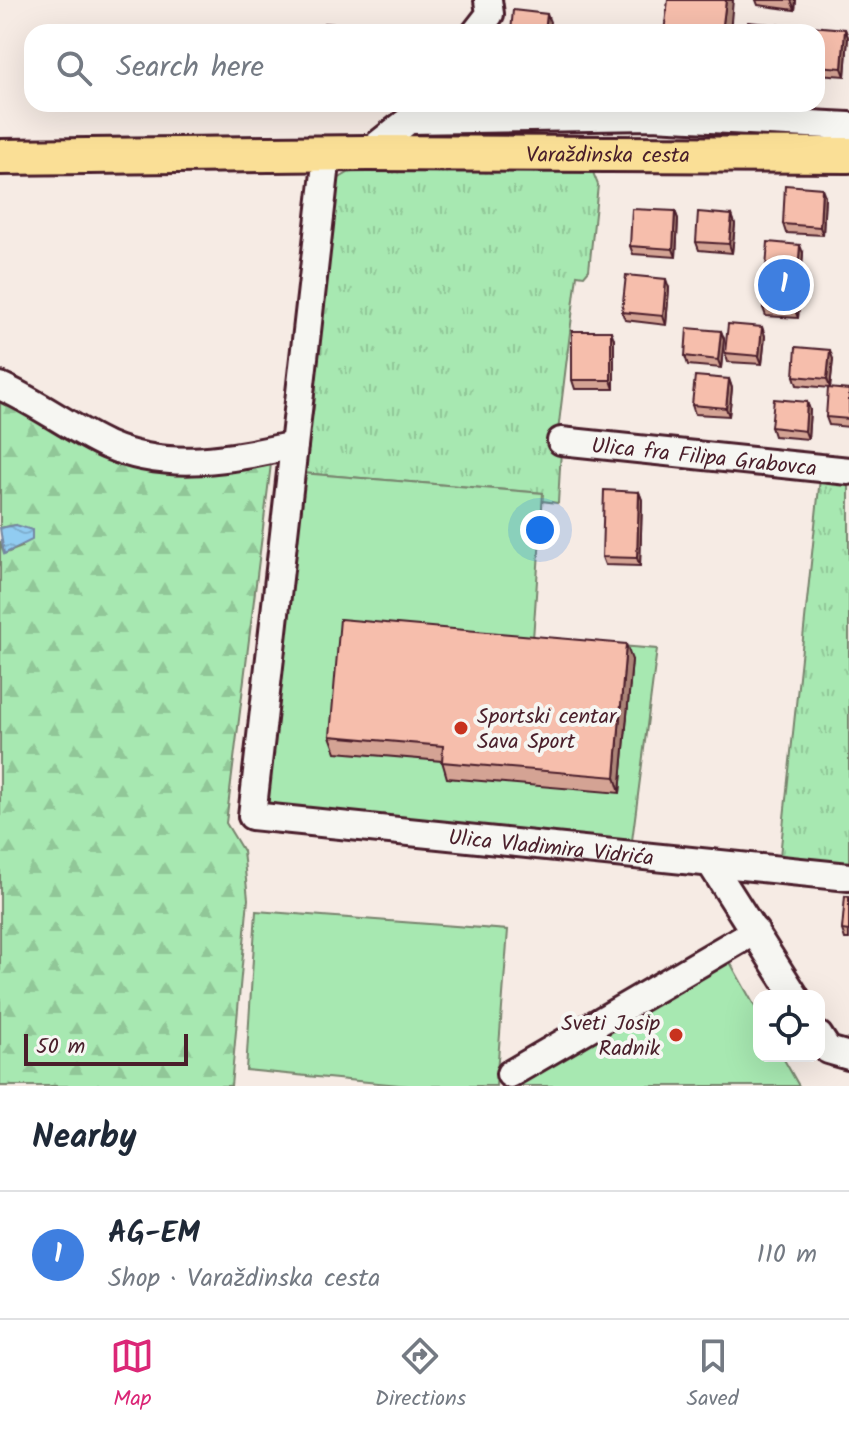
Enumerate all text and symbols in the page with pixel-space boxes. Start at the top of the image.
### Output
search box [24,24,825,112]
text: Search here [116,44,264,92]
icon: search [52,46,96,90]
street label: Varaždinska cesta [526,139,690,174]
pin: 1 [758,255,810,315]
street label: Ulica fra Filipa Grabovca [589,429,818,488]
your location [520,510,560,550]
place label: Sportski centar Sava Sport [477,700,618,760]
marker: Sportski centar Sava Sport [452,719,470,737]
street label: Ulica Vladimira Vidrića [447,821,655,877]
map controls [753,990,825,1062]
button: locate [753,990,825,1062]
place label: Sveti Josip Radnik [561,1007,661,1067]
marker: Sveti Josip Radnik [667,1026,685,1044]
scale bar [24,1030,188,1066]
text: 50 m [36,1030,85,1065]
text: Nearby [32,1111,137,1165]
text: AG-EM [108,1210,200,1258]
text: 1 [54,1234,62,1276]
text: 110 m [757,1234,817,1276]
text: Shop · Varaždinska cesta [108,1258,381,1300]
tab: Map [110,1334,154,1417]
tab: Directions [375,1334,466,1417]
tab: Saved [687,1334,739,1417]

